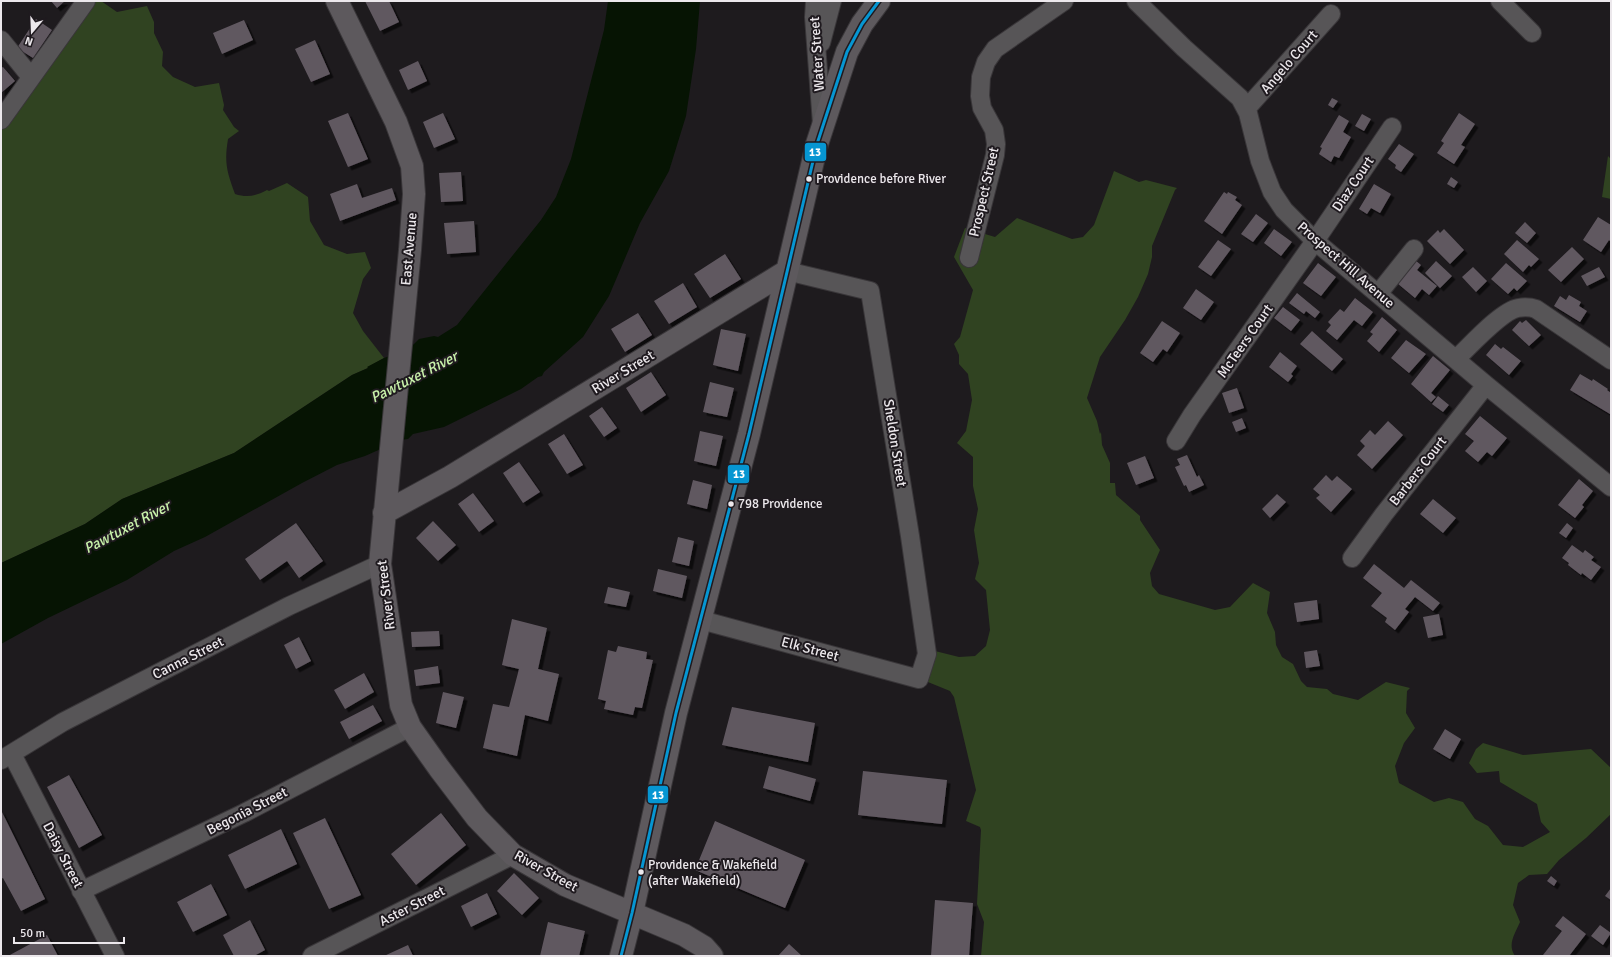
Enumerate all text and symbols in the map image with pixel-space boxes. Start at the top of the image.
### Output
north arrow [12,12,52,52]
street label: Water Street [806,16,828,92]
street label: Angelo Court [1257,27,1321,97]
text: N [23,34,35,48]
line badge: 13 [804,142,827,162]
street label: Prospect Street [965,145,1003,238]
text: 13 [809,146,821,159]
street label: Diaz Court [1328,153,1378,215]
place label: Providence before River [816,171,946,187]
marker: Providence before River [804,174,814,184]
street label: East Avenue [397,212,421,286]
street label: Prospect Hill Avenue [1294,218,1398,312]
street label: McTeers Court [1213,301,1277,381]
water label: Pawtuxet River [367,346,463,407]
street label: River Street [589,347,657,397]
street label: Sheldon Street [880,398,910,488]
street label: Barbers Court [1386,433,1450,509]
line badge: 13 [727,464,750,484]
text: 13 [733,468,745,481]
water label: Pawtuxet River [81,496,176,557]
place label: 798 Providence [738,496,823,512]
marker: 798 Providence [726,499,736,509]
street label: River Street [373,559,399,631]
street label: Canna Street [150,633,226,683]
street label: Elk Street [779,633,841,665]
street label: Begonia Street [204,783,290,839]
line badge: 13 [647,785,669,804]
text: 13 [652,789,664,802]
street label: Daisy Street [39,819,87,891]
street label: River Street [511,847,581,895]
place label: Providence & Wakefield (after Wakefield) [648,857,777,889]
marker: Providence & Wakefield (after Wakefield) [636,867,646,877]
street label: Aster Street [376,882,448,930]
scale bar [14,919,124,945]
text: 50 m [20,926,45,941]

